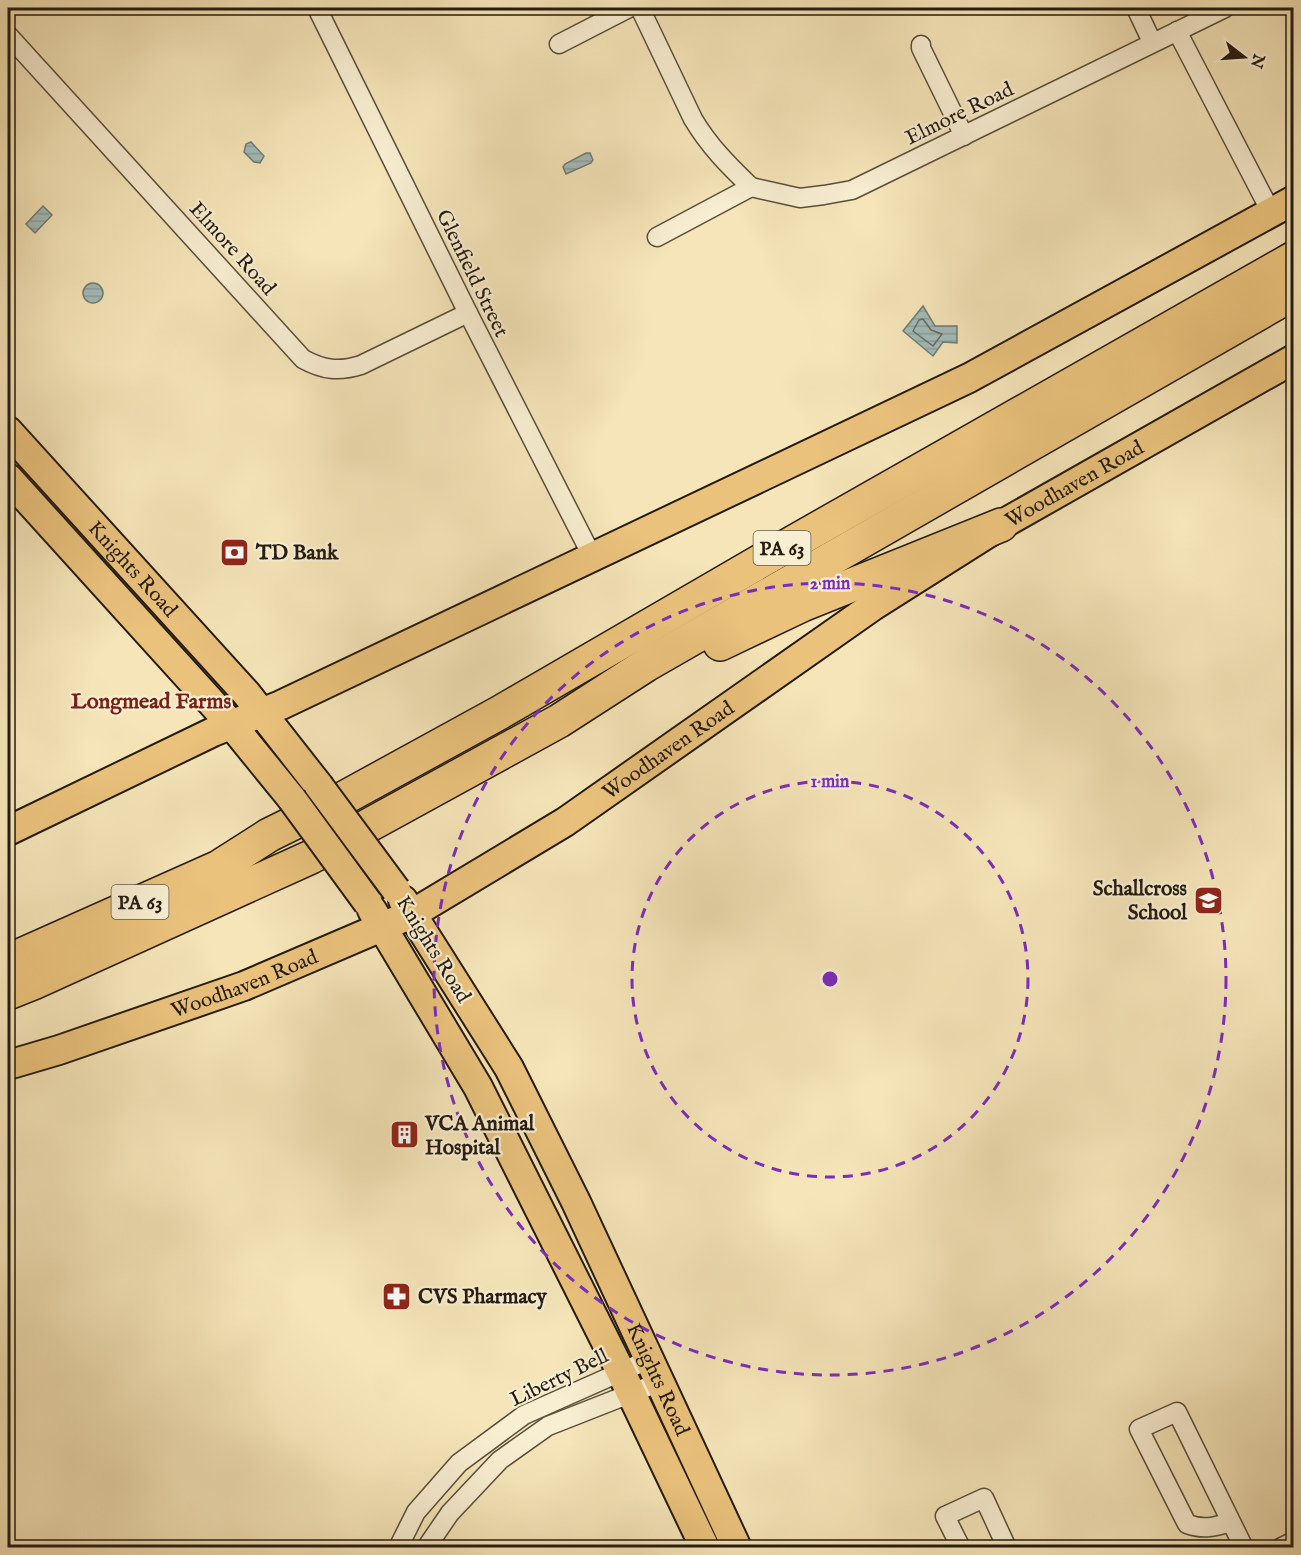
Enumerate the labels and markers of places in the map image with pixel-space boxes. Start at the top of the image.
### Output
bank icon: TD Bank [219,536,251,568]
place label: TD Bank [255,540,339,567]
place label: Schallcross School [1093,876,1188,927]
school or university icon: Schallcross School [1192,884,1224,916]
centre of rings [820,969,840,989]
place label: VCA Animal Hospital [424,1111,536,1162]
building icon: VCA Animal Hospital [388,1119,420,1151]
pharmacy icon: CVS Pharmacy [381,1280,413,1312]
place label: CVS Pharmacy [418,1284,548,1311]

